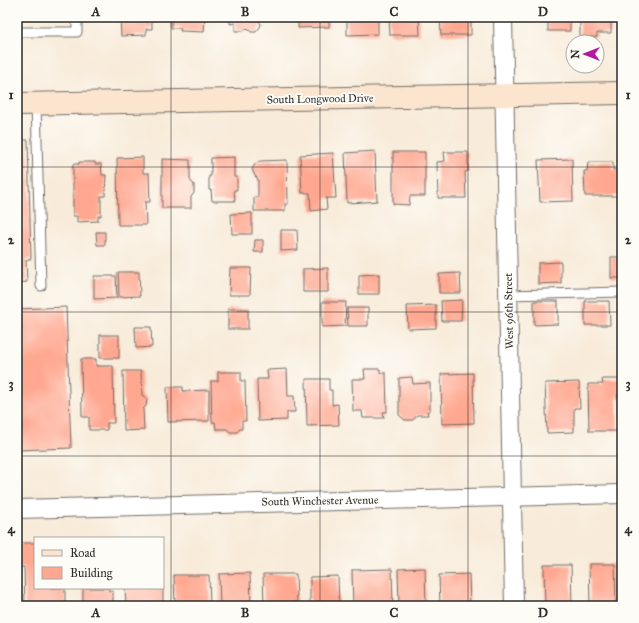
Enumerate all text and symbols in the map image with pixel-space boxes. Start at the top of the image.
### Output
text: A [91,4,101,20]
text: B [241,4,250,20]
text: C [390,4,399,20]
text: D [538,4,548,20]
north arrow [565,34,605,74]
text: N [569,49,582,59]
text: 1 [8,87,14,103]
text: 1 [625,87,631,103]
street label: South Longwood Drive [266,92,374,106]
text: 2 [8,232,15,248]
text: 2 [625,232,632,248]
street label: West 96th Street [502,273,516,349]
text: 3 [8,376,14,392]
text: 3 [625,376,631,392]
street label: South Winchester Avenue [261,493,379,509]
text: 4 [7,521,15,537]
text: 4 [624,521,632,537]
legend [34,537,164,589]
text: Road [70,546,96,560]
text: Building [70,566,113,581]
text: A [91,605,101,621]
text: B [241,605,250,621]
text: C [390,605,399,621]
text: D [538,605,548,621]

